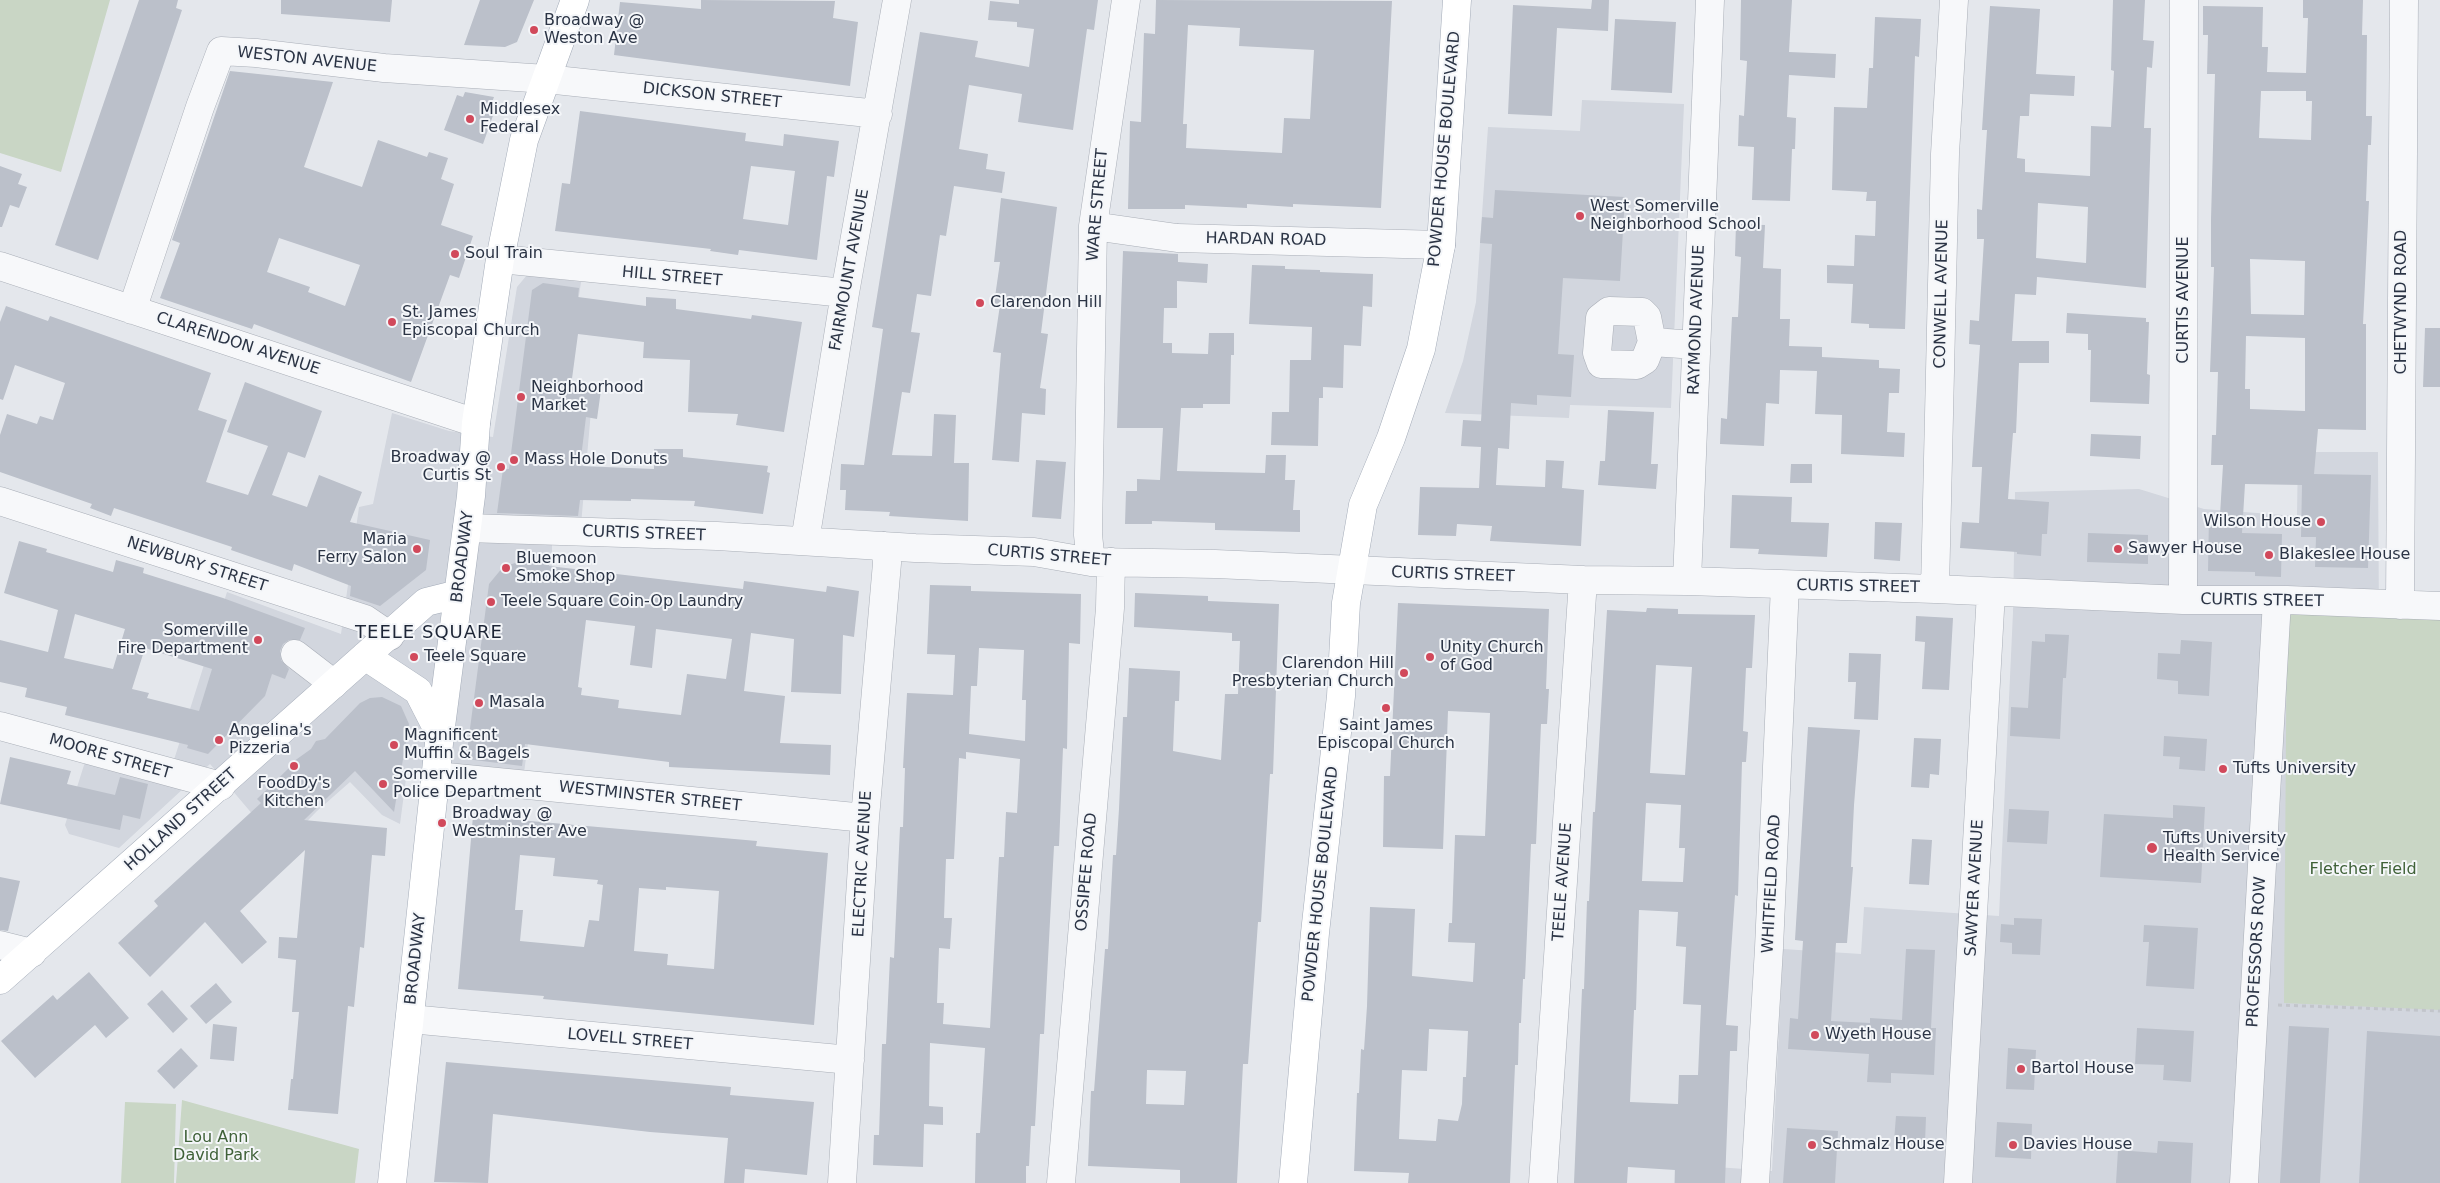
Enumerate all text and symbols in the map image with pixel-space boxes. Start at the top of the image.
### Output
place label: Broadway @ Weston Ave [544,11,644,49]
marker: Broadway @ Weston Ave [528,24,540,36]
street label: POWDER HOUSE BOULEVARD [1425,30,1465,268]
street label: WESTON AVENUE [236,43,378,77]
street label: DICKSON STREET [642,79,782,113]
place label: Middlesex Federal [480,100,560,138]
marker: Middlesex Federal [464,113,476,125]
street label: WARE STREET [1084,148,1112,262]
street label: FAIRMOUNT AVENUE [826,187,874,353]
place label: West Somerville Neighborhood School [1590,197,1761,235]
marker: West Somerville Neighborhood School [1574,210,1586,222]
street label: CONWELL AVENUE [1931,219,1953,369]
street label: HARDAN ROAD [1205,229,1327,251]
street label: CHETWYND ROAD [2392,230,2412,374]
street label: CURTIS AVENUE [2174,236,2194,364]
place label: Soul Train [465,244,543,264]
street label: RAYMOND AVENUE [1685,244,1709,396]
marker: Soul Train [449,248,461,260]
street label: HILL STREET [621,263,723,291]
place label: Clarendon Hill [990,293,1102,313]
marker: Clarendon Hill [974,297,986,309]
place label: St. James Episcopal Church [402,303,540,341]
street label: CLARENDON AVENUE [154,308,322,380]
marker: St. James Episcopal Church [386,316,398,328]
place label: Neighborhood Market [531,378,644,416]
marker: Neighborhood Market [515,391,527,403]
place label: Broadway @ Curtis St [391,448,491,486]
place label: Mass Hole Donuts [524,450,668,470]
marker: Mass Hole Donuts [508,454,520,466]
marker: Broadway @ Curtis St [495,461,507,473]
street label: BROADWAY [448,510,478,604]
place label: Wilson House [2203,512,2311,532]
marker: Wilson House [2315,516,2327,528]
street label: CURTIS STREET [582,522,706,546]
place label: Maria Ferry Salon [317,530,407,568]
street label: NEWBURY STREET [124,533,270,597]
place label: Sawyer House [2128,539,2242,559]
street label: CURTIS STREET [987,541,1111,571]
marker: Maria Ferry Salon [411,543,423,555]
marker: Sawyer House [2112,543,2124,555]
place label: Blakeslee House [2279,545,2410,565]
place label: Bluemoon Smoke Shop [516,549,615,587]
marker: Blakeslee House [2263,549,2275,561]
marker: Bluemoon Smoke Shop [500,562,512,574]
street label: CURTIS STREET [1391,563,1515,587]
street label: CURTIS STREET [1796,576,1920,598]
street label: CURTIS STREET [2200,590,2324,612]
place label: Teele Square Coin-Op Laundry [501,592,743,612]
marker: Teele Square Coin-Op Laundry [485,596,497,608]
place label: Somerville Fire Department [118,621,248,659]
district label: TEELE SQUARE [354,622,504,644]
marker: Somerville Fire Department [252,634,264,646]
place label: Unity Church of God [1440,638,1544,676]
place label: Teele Square [424,647,526,667]
marker: Teele Square [408,651,420,663]
marker: Unity Church of God [1424,651,1436,663]
place label: Clarendon Hill Presbyterian Church [1232,654,1394,692]
marker: Clarendon Hill Presbyterian Church [1398,667,1410,679]
place label: Masala [489,693,545,713]
marker: Masala [473,697,485,709]
marker: Saint James Episcopal Church [1380,702,1392,714]
place label: Saint James Episcopal Church [1317,716,1455,754]
place label: Angelina's Pizzeria [229,721,312,759]
place label: Magnificent Muffin & Bagels [404,726,530,764]
street label: MOORE STREET [47,730,173,784]
marker: Angelina's Pizzeria [213,734,225,746]
marker: Magnificent Muffin & Bagels [388,739,400,751]
place label: Tufts University [2233,759,2356,779]
marker: FoodDy's Kitchen [288,760,300,772]
marker: Tufts University [2217,763,2229,775]
street label: HOLLAND STREET [121,765,241,875]
place label: Somerville Police Department [393,765,541,803]
street label: POWDER HOUSE BOULEVARD [1299,765,1343,1003]
place label: FoodDy's Kitchen [258,774,330,812]
marker: Somerville Police Department [377,778,389,790]
street label: WESTMINSTER STREET [558,778,742,816]
street label: ELECTRIC AVENUE [850,790,876,938]
place label: Broadway @ Westminster Ave [452,804,587,842]
street label: OSSIPEE ROAD [1072,812,1102,932]
street label: WHITFIELD ROAD [1759,814,1785,954]
marker: Broadway @ Westminster Ave [436,817,448,829]
street label: SAWYER AVENUE [1962,819,1988,957]
street label: TEELE AVENUE [1549,822,1577,942]
place label: Tufts University Health Service [2163,829,2286,867]
marker: Tufts University Health Service [2145,841,2159,855]
park label: Fletcher Field [2309,860,2417,880]
street label: PROFESSORS ROW [2243,876,2271,1028]
street label: BROADWAY [402,912,430,1006]
street label: LOVELL STREET [567,1025,693,1055]
place label: Wyeth House [1825,1025,1931,1045]
marker: Wyeth House [1809,1029,1821,1041]
place label: Bartol House [2031,1059,2134,1079]
marker: Bartol House [2015,1063,2027,1075]
park label: Lou Ann David Park [173,1128,259,1166]
place label: Schmalz House [1822,1135,1945,1155]
place label: Davies House [2023,1135,2132,1155]
marker: Schmalz House [1806,1139,1818,1151]
marker: Davies House [2007,1139,2019,1151]

